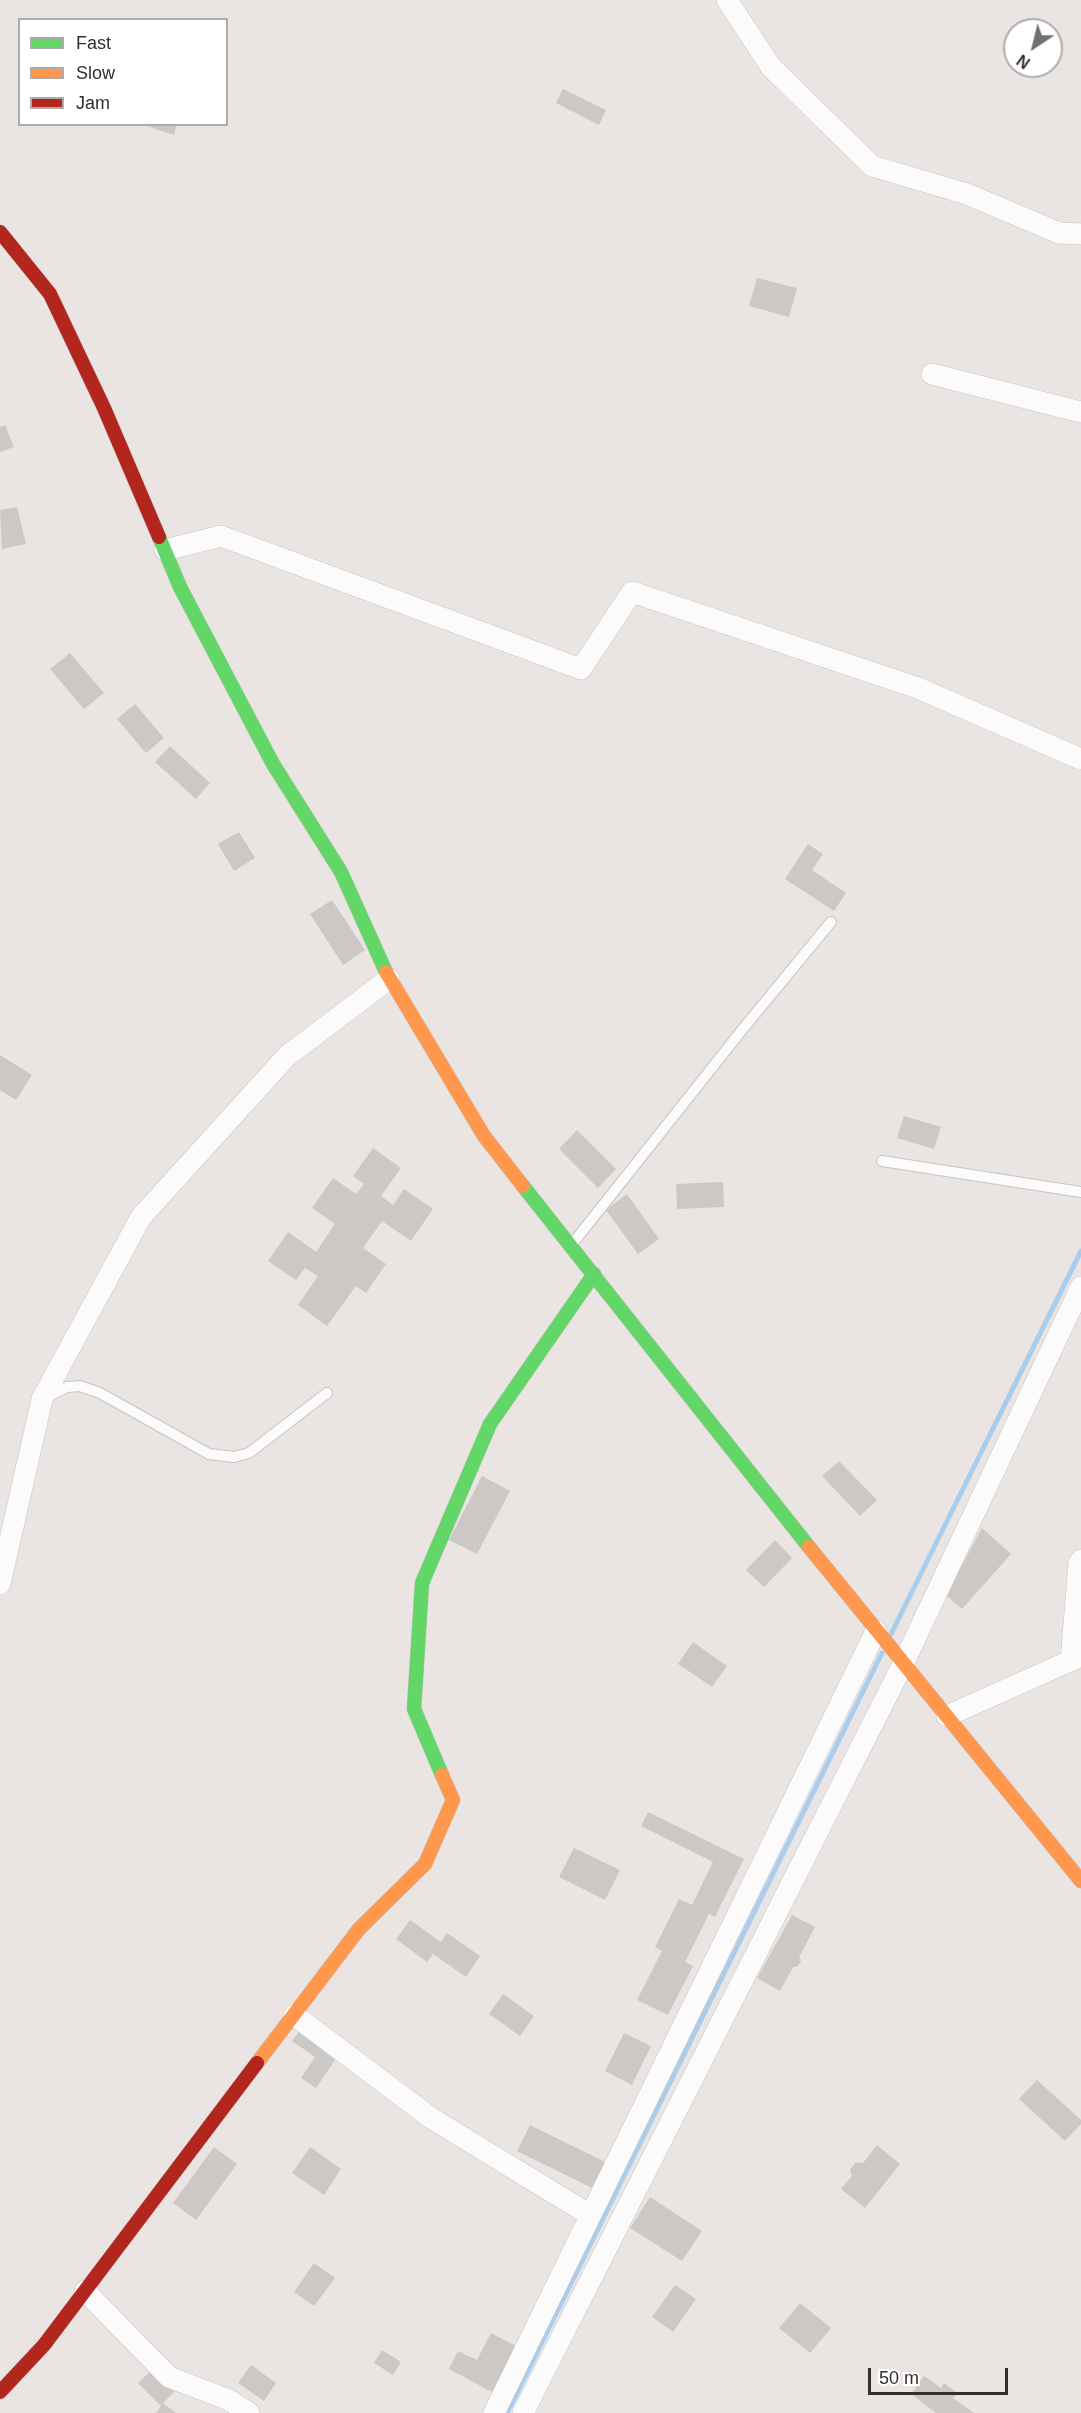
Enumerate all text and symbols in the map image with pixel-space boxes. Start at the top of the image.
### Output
legend [18,18,228,126]
north arrow [1003,18,1063,78]
text: Fast [76,33,111,53]
text: N [1014,51,1033,72]
text: Slow [76,63,115,83]
text: Jam [76,93,110,113]
scale bar [871,2356,1010,2394]
text: 50 m [879,2368,919,2388]

